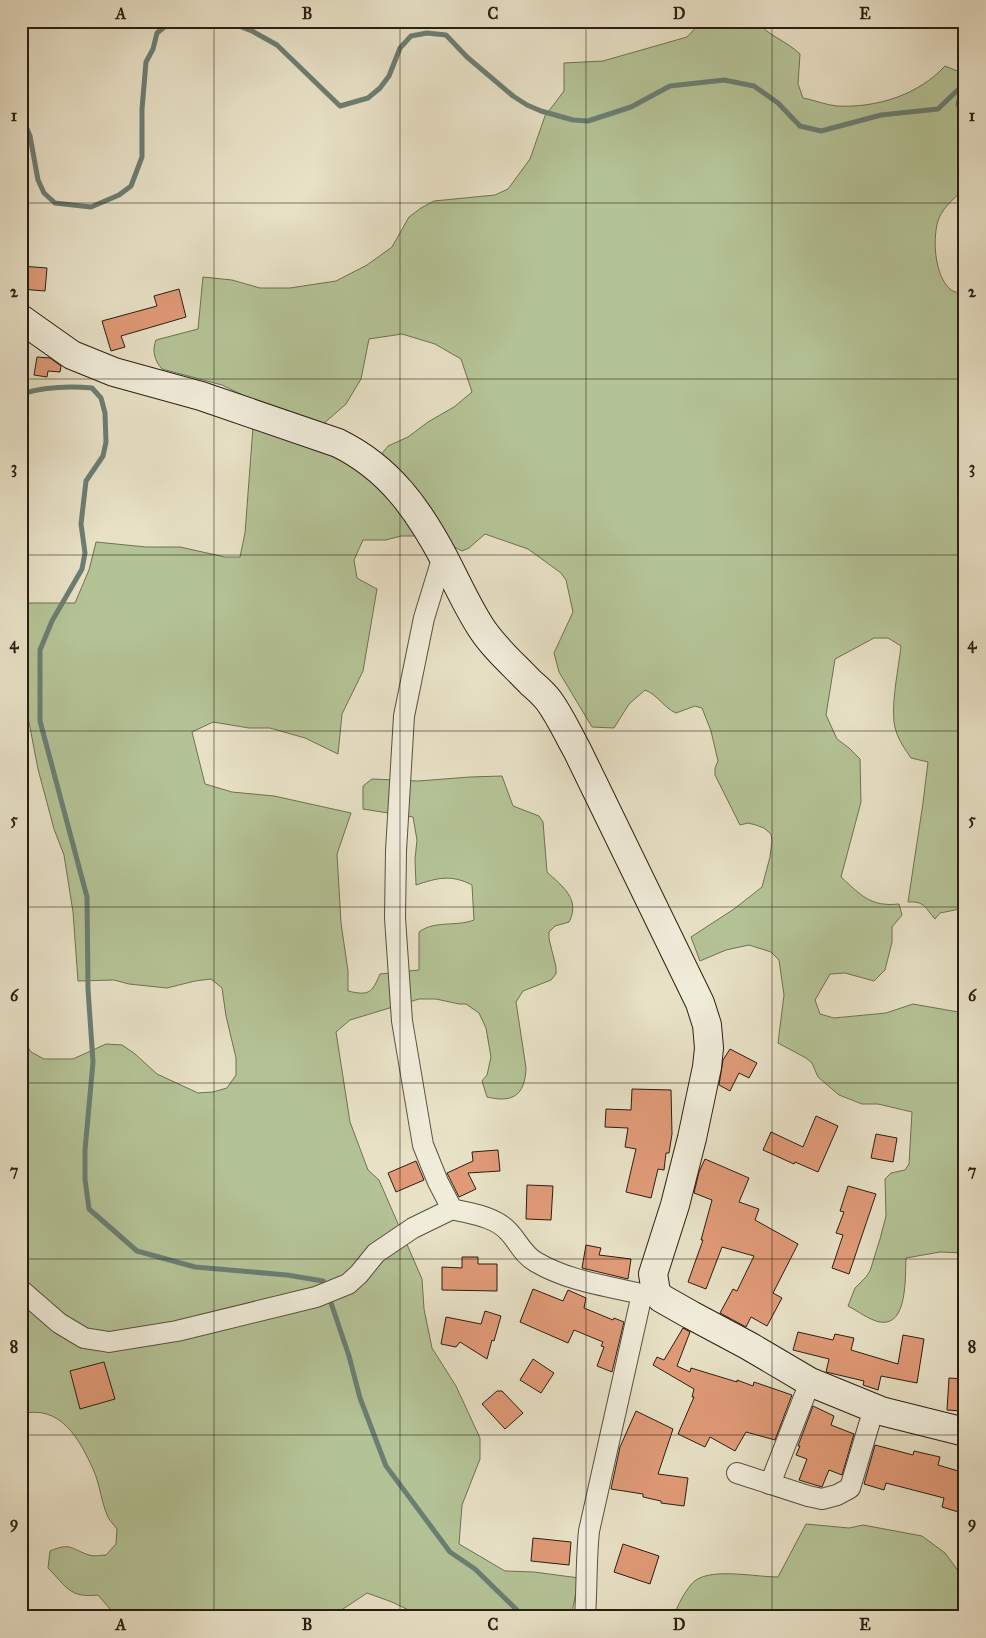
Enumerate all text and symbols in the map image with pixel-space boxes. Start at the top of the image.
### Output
text: A [115,4,127,23]
text: B [302,4,312,23]
text: C [488,4,499,23]
text: D [673,4,686,23]
text: E [859,4,871,23]
text: 1 [11,106,18,125]
text: 1 [969,106,976,125]
text: 2 [10,282,19,301]
text: 2 [968,282,977,301]
text: 3 [11,458,17,478]
text: 3 [969,458,975,478]
text: 4 [10,634,20,654]
text: 4 [968,634,978,654]
text: 5 [10,810,18,829]
text: 5 [968,810,976,829]
text: 6 [10,986,19,1005]
text: 6 [968,986,977,1005]
text: 7 [10,1161,19,1180]
text: 7 [968,1161,977,1180]
text: 8 [10,1337,18,1356]
text: 8 [968,1337,976,1356]
text: 9 [10,1513,18,1533]
text: 9 [968,1513,976,1533]
text: A [115,1615,127,1634]
text: B [302,1615,312,1634]
text: C [488,1615,499,1634]
text: D [673,1615,686,1634]
text: E [859,1615,871,1634]

